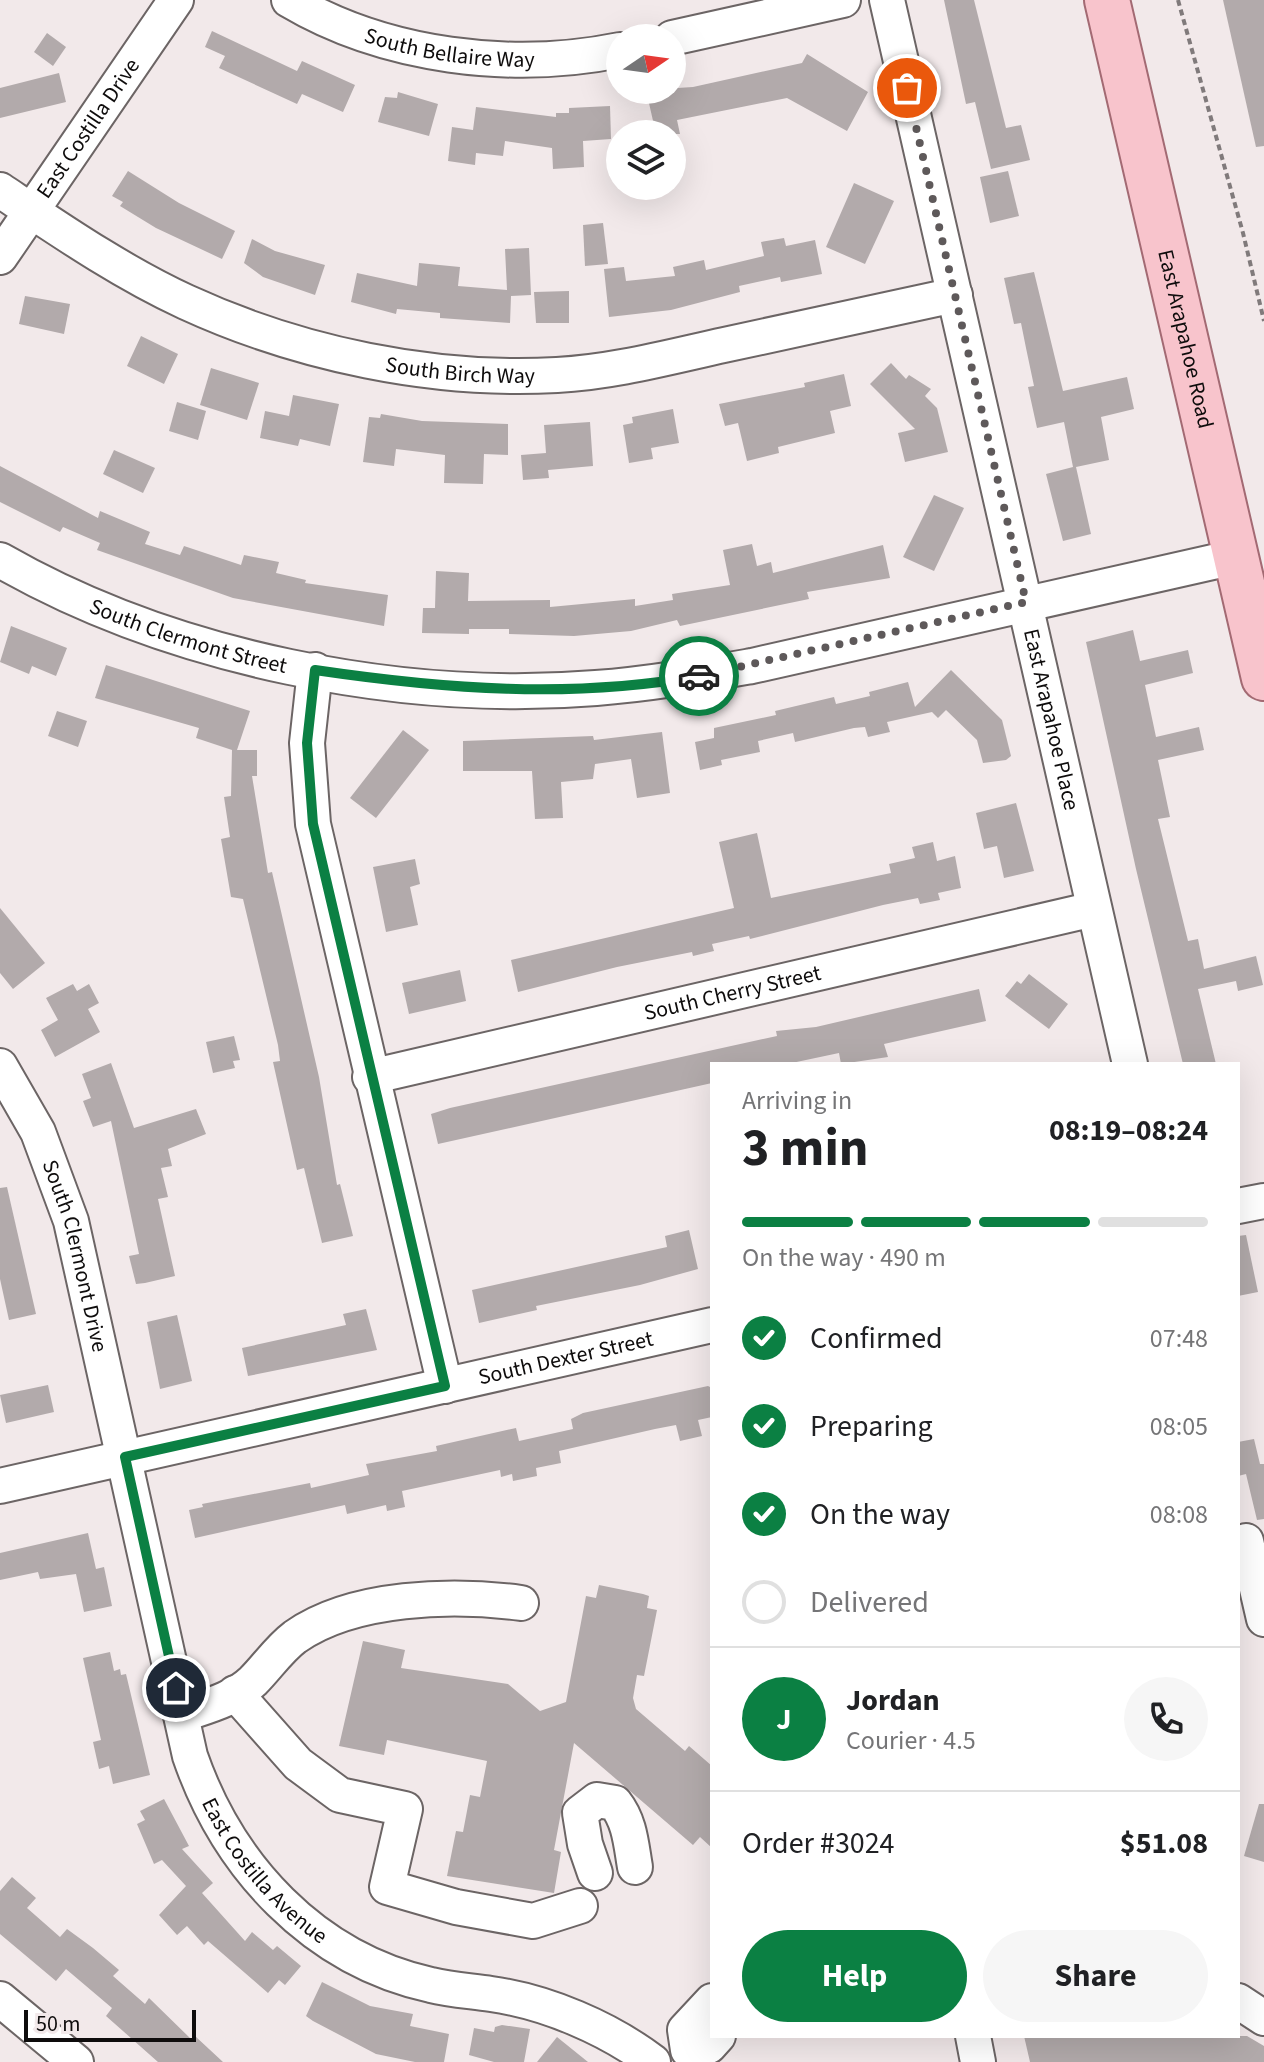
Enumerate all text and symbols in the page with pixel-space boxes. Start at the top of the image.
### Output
street label: South Bellaire Way [360,19,536,76]
north arrow [606,24,686,104]
map controls [606,24,686,200]
street label: East Costilla Drive [29,52,148,205]
pin [873,54,941,122]
icon: bag [885,66,929,110]
button: layers [606,120,686,200]
street label: East Arapahoe Road [1149,246,1222,432]
street label: South Birch Way [383,348,536,392]
street label: South Clermont Street [84,590,290,682]
street label: East Arapahoe Place [1015,626,1088,813]
courier [659,636,739,716]
icon: car [677,654,721,698]
street label: South Cherry Street [641,957,825,1029]
text: Arriving in [742,1082,852,1119]
text: 08:19–08:24 [1049,1109,1208,1152]
text: 3 min [742,1112,869,1186]
street label: South Clermont Drive [34,1155,116,1355]
text: On the way · 490 m [742,1239,946,1276]
icon: check [742,1316,786,1360]
text: Confirmed [810,1317,943,1360]
text: 07:48 [1150,1320,1208,1357]
street label: South Dexter Street [475,1323,657,1393]
icon: check [742,1404,786,1448]
text: Preparing [810,1405,933,1448]
text: 08:05 [1150,1408,1208,1445]
icon: check [742,1492,786,1536]
text: On the way [810,1493,950,1536]
text: 08:08 [1150,1496,1208,1533]
text: Delivered [810,1581,929,1624]
pin [142,1654,210,1722]
icon: home [154,1666,198,1710]
button: phone [1124,1677,1208,1761]
text: Jordan [846,1679,940,1722]
text: J [776,1698,792,1741]
text: Courier · 4.5 [846,1722,976,1759]
street label: East Costilla Avenue [193,1792,334,1952]
text: Order #3024 [742,1822,895,1865]
text: $51.08 [1120,1822,1208,1865]
button: Help [742,1930,967,2022]
button: Share [983,1930,1208,2022]
scale bar [24,2006,196,2042]
text: 50 m [36,2008,81,2040]

